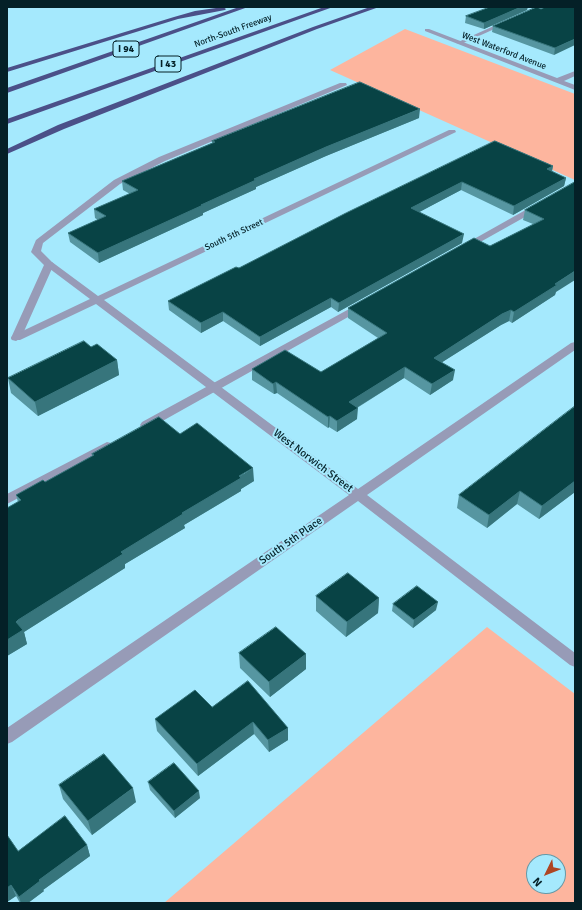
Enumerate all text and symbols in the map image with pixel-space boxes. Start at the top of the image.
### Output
street label: North-South Freeway [193,12,273,50]
street label: West Waterford Avenue [460,30,548,72]
road number: I 94 [113,41,139,57]
road number: I 43 [155,56,181,72]
street label: South 5th Street [203,217,265,253]
street label: West Norwich Street [271,427,355,495]
street label: South 5th Place [257,514,325,568]
north arrow [526,854,566,894]
text: N [530,875,545,889]

